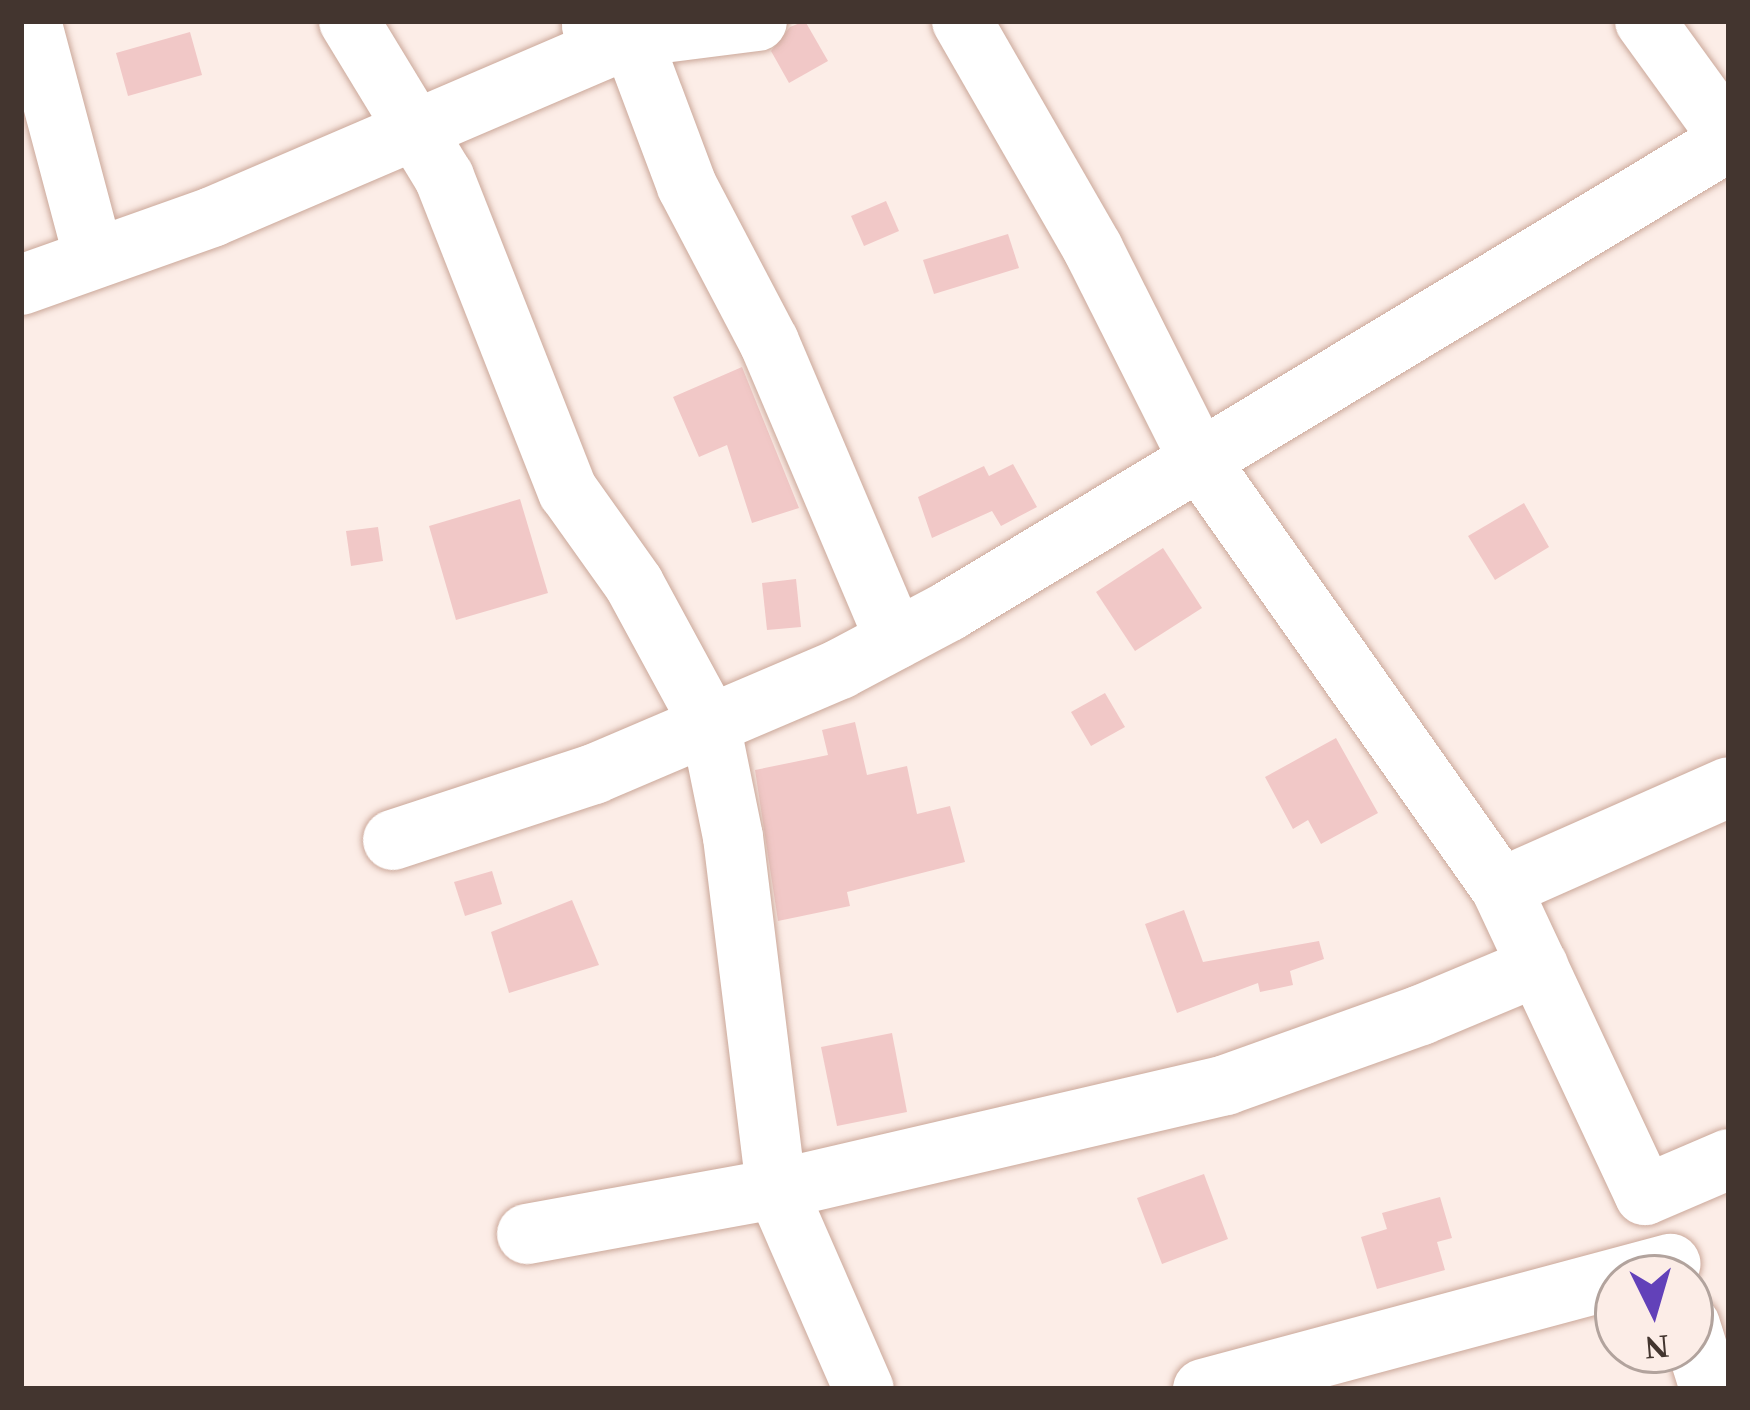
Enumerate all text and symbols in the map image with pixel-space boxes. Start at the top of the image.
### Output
north arrow [1594,1254,1714,1374]
text: N [1643,1328,1670,1366]

